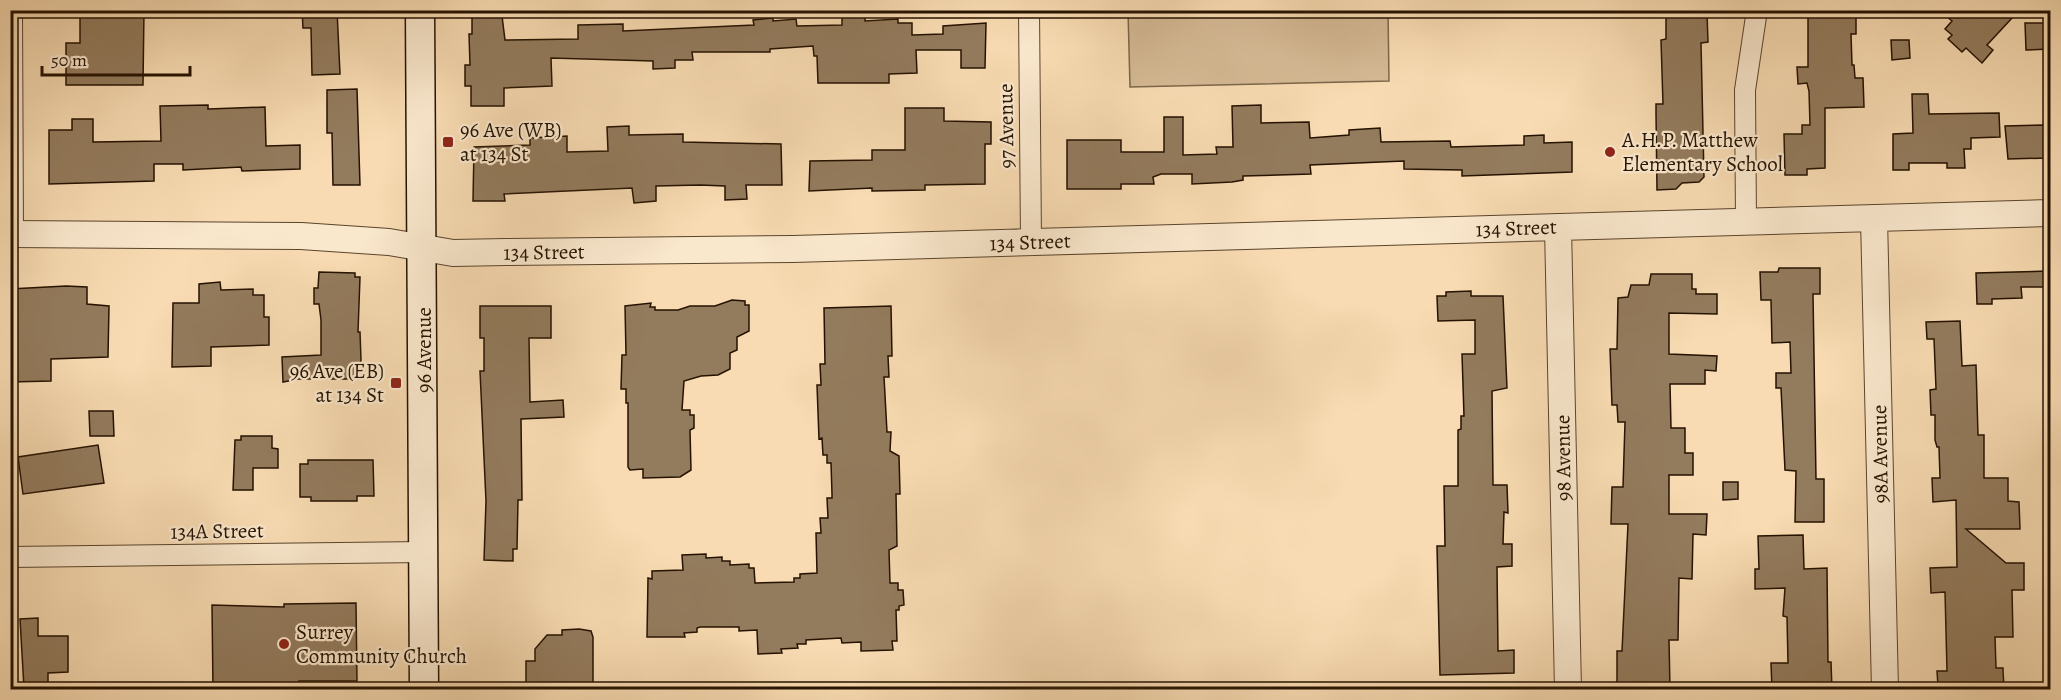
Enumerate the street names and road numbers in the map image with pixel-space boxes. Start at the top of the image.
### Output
street label: 97 Avenue [991,83,1021,169]
street label: 134 Street [1475,213,1557,243]
street label: 134 Street [989,227,1071,257]
street label: 134 Street [503,237,585,267]
street label: 96 Avenue [410,307,438,393]
street label: 98A Avenue [1865,404,1895,504]
street label: 98 Avenue [1548,415,1578,501]
street label: 134A Street [170,516,264,546]

